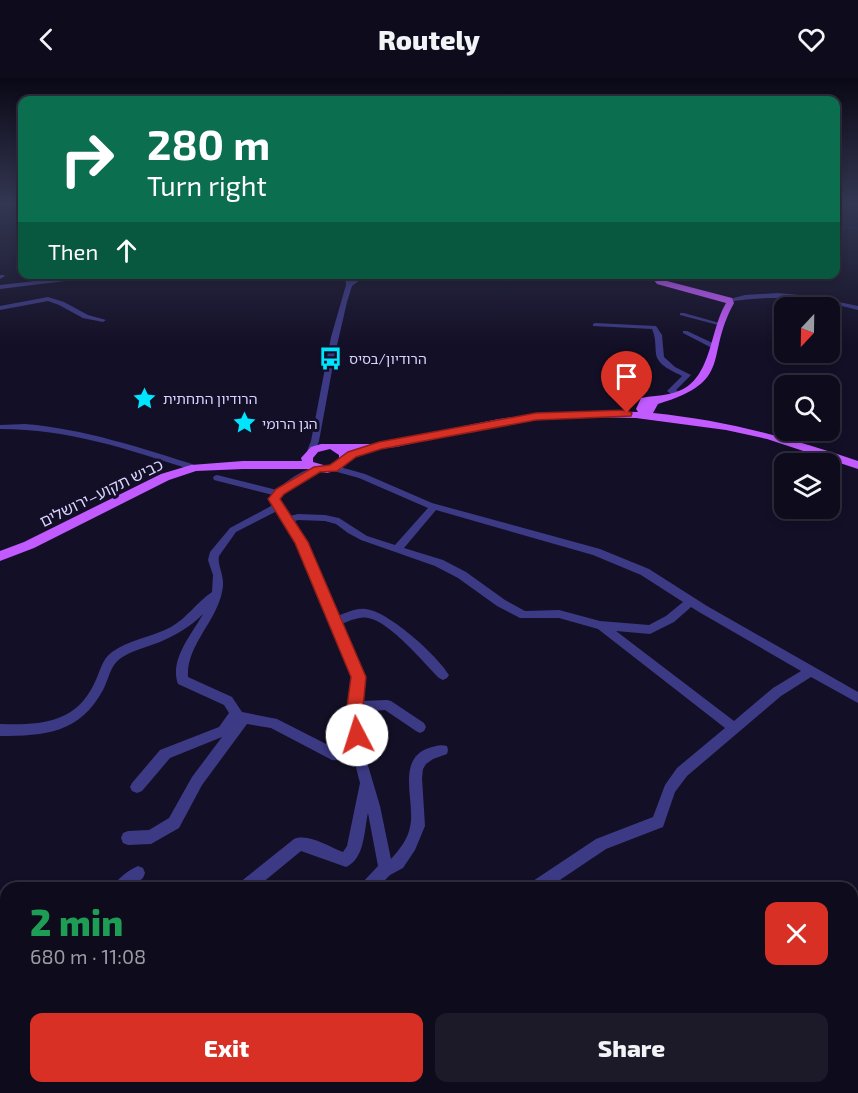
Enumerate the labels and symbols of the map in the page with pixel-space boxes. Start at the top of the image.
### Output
north arrow [774,297,840,363]
bus stop icon: הרודיון/בסיס [318,345,344,371]
place label: הרודיון/בסיס [349,350,427,367]
pin [601,351,652,413]
place icon: הרודיון התחתית [132,385,158,411]
place label: הרודיון התחתית [163,390,257,407]
place icon: הגן הרומי [231,410,257,436]
place label: הגן הרומי [262,415,317,432]
street label: כביש תקוע–ירושלים [36,454,166,530]
position arrow [325,703,389,767]

